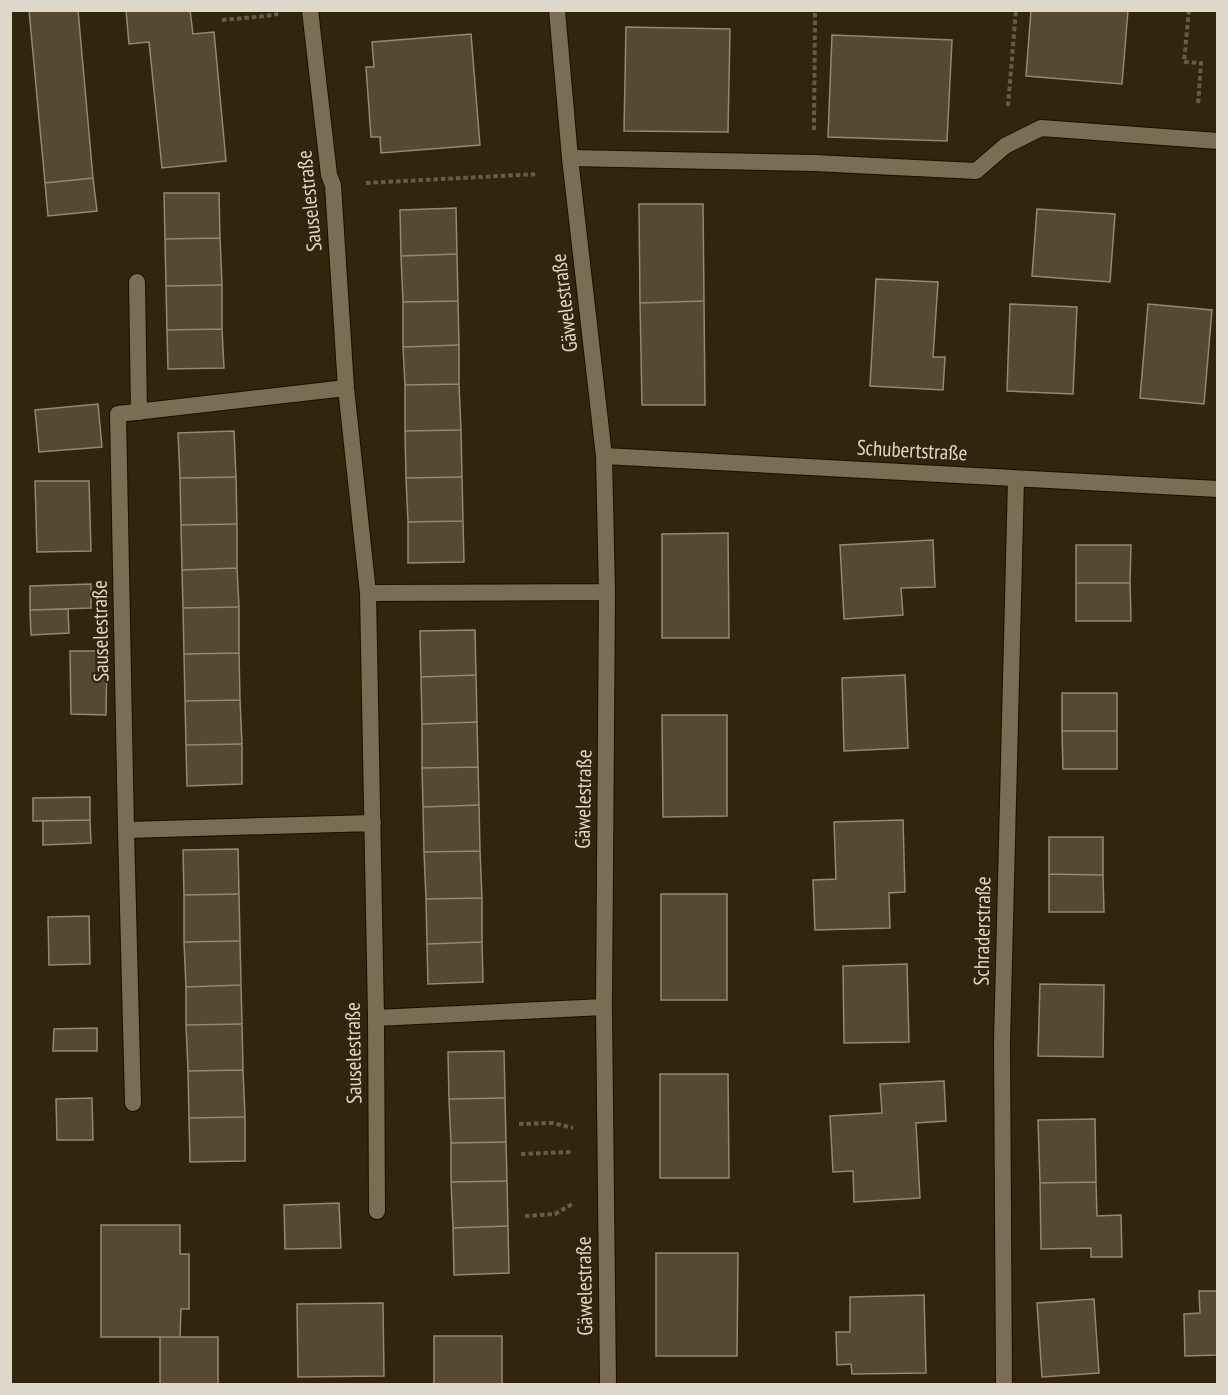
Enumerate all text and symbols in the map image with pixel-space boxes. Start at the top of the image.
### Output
street label: Sauselestraße [290,149,328,253]
street label: Gäwelestraße [545,252,583,354]
street label: Schubertstraße [856,434,968,466]
street label: Sauselestraße [86,580,114,682]
street label: Gäwelestraße [569,749,597,849]
street label: Schraderstraße [968,876,996,986]
street label: Sauselestraße [339,1002,367,1104]
street label: Gäwelestraße [570,1236,598,1336]

